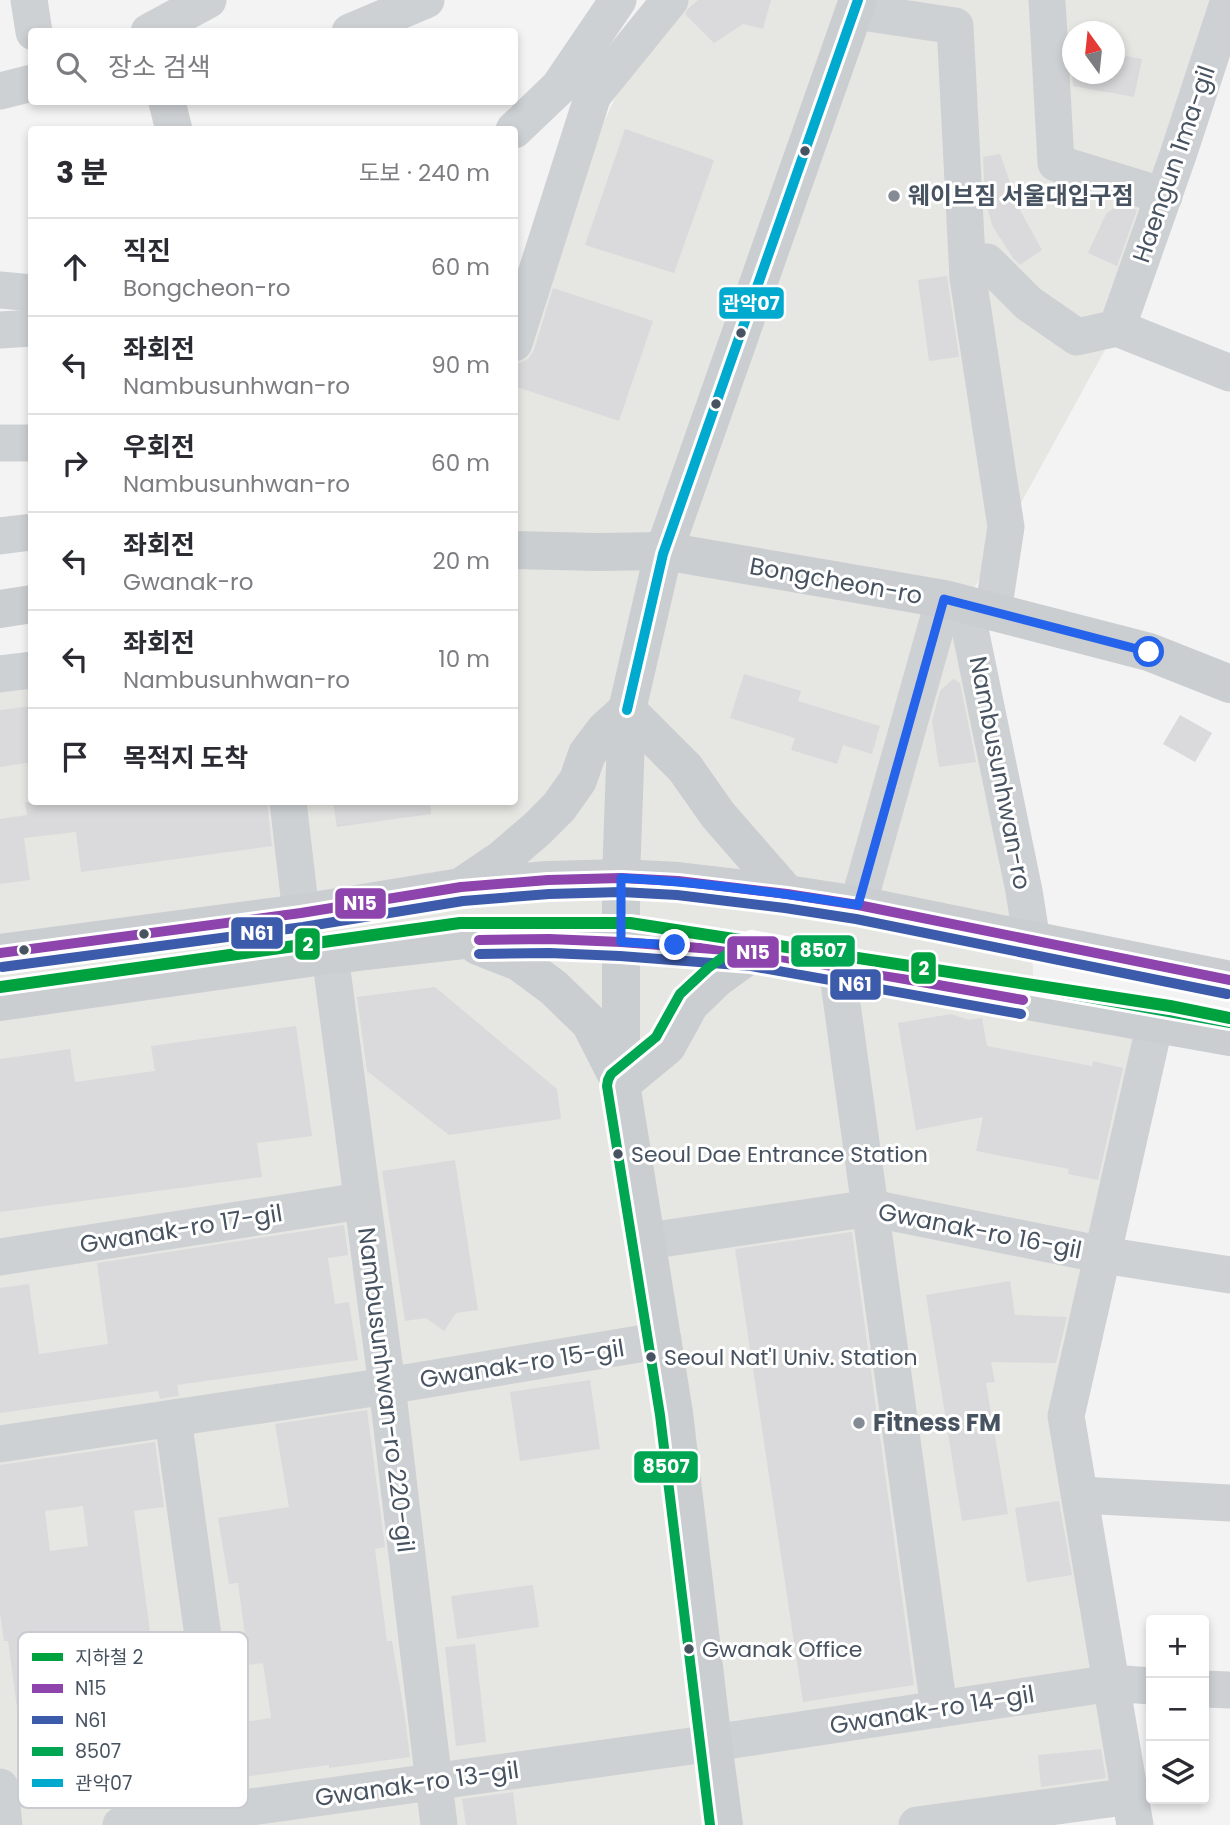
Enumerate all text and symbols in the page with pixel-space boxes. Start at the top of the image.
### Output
north arrow [1062,21,1125,84]
search box [28,28,518,105]
icon: search [52,48,90,86]
text: 장소 검색 [108,49,211,85]
street label: Haengun 1ma-gil [1124,61,1223,267]
unlabelled marker [798,144,812,158]
text: 3 분 [56,151,108,194]
text: 도보 · 240 m [359,157,490,189]
place label: 웨이브짐 서울대입구점 [908,179,1134,212]
marker: 웨이브짐 서울대입구점 [886,188,902,204]
text: 직진 [123,233,171,269]
icon: ahead [56,248,94,286]
text: 60 m [431,251,490,283]
text: Bongcheon-ro [123,272,290,304]
line badge: 관악07 [718,286,785,320]
text: 관악07 [722,290,780,317]
unlabelled marker [734,326,748,340]
text: 좌회전 [123,331,195,367]
icon: left [56,346,94,384]
text: 90 m [431,349,490,381]
text: Nambusunhwan-ro [123,370,350,402]
unlabelled marker [709,397,723,411]
text: 우회전 [123,429,195,465]
icon: right [56,444,94,482]
text: 60 m [431,447,490,479]
text: Nambusunhwan-ro [123,468,350,500]
text: 좌회전 [123,527,195,563]
icon: left [56,542,94,580]
text: 20 m [432,545,490,577]
street label: Bongcheon-ro [747,549,925,612]
text: Gwanak-ro [123,566,253,598]
text: 좌회전 [123,625,195,661]
route start [1133,636,1164,667]
icon: left [56,640,94,678]
text: 10 m [438,643,490,675]
street label: Nambusunhwan-ro [962,654,1039,892]
text: Nambusunhwan-ro [123,664,350,696]
icon: arrive [56,738,94,776]
text: 목적지 도착 [123,740,248,776]
line badge: N15 [334,887,387,920]
text: N15 [343,890,377,917]
line badge: N61 [230,916,284,950]
text: N61 [240,920,274,947]
unlabelled marker [137,927,151,941]
line badge: 2 [294,927,321,961]
route end [659,929,690,960]
text: 2 [303,931,314,958]
line badge: 8507 [790,934,856,968]
line badge: N15 [726,935,780,969]
text: 8507 [799,937,847,964]
text: N15 [736,939,770,966]
unlabelled marker [17,943,31,957]
line badge: 2 [910,951,937,985]
text: 2 [919,955,930,982]
line badge: N61 [829,968,882,1001]
text: N61 [838,971,872,998]
place label: Seoul Dae Entrance Station [631,1139,928,1170]
marker: Seoul Dae Entrance Station [611,1147,625,1161]
street label: Gwanak-ro 16-gil [876,1195,1085,1266]
street label: Gwanak-ro 17-gil [77,1196,285,1261]
street label: Nambusunhwan-ro 220-gil [350,1226,423,1554]
street label: Gwanak-ro 15-gil [417,1331,626,1396]
place label: Seoul Nat'l Univ. Station [664,1342,918,1373]
marker: Seoul Nat'l Univ. Station [644,1350,658,1364]
place label: Fitness FM [873,1406,1001,1439]
marker: Fitness FM [851,1415,867,1431]
line badge: 8507 [633,1450,699,1484]
text: 8507 [642,1453,690,1480]
map controls [1146,1615,1209,1804]
button: + [1146,1615,1209,1678]
legend [18,1632,248,1808]
place label: Gwanak Office [702,1634,862,1665]
marker: Gwanak Office [682,1642,696,1656]
text: 지하철 2 [75,1644,144,1671]
text: N15 [75,1675,106,1702]
street label: Gwanak-ro 14-gil [827,1677,1036,1742]
button: − [1146,1678,1209,1741]
text: N61 [75,1707,107,1734]
text: 8507 [75,1738,121,1765]
button: layers [1146,1741,1209,1804]
street label: Gwanak-ro 13-gil [313,1753,521,1814]
text: 관악07 [75,1770,132,1797]

